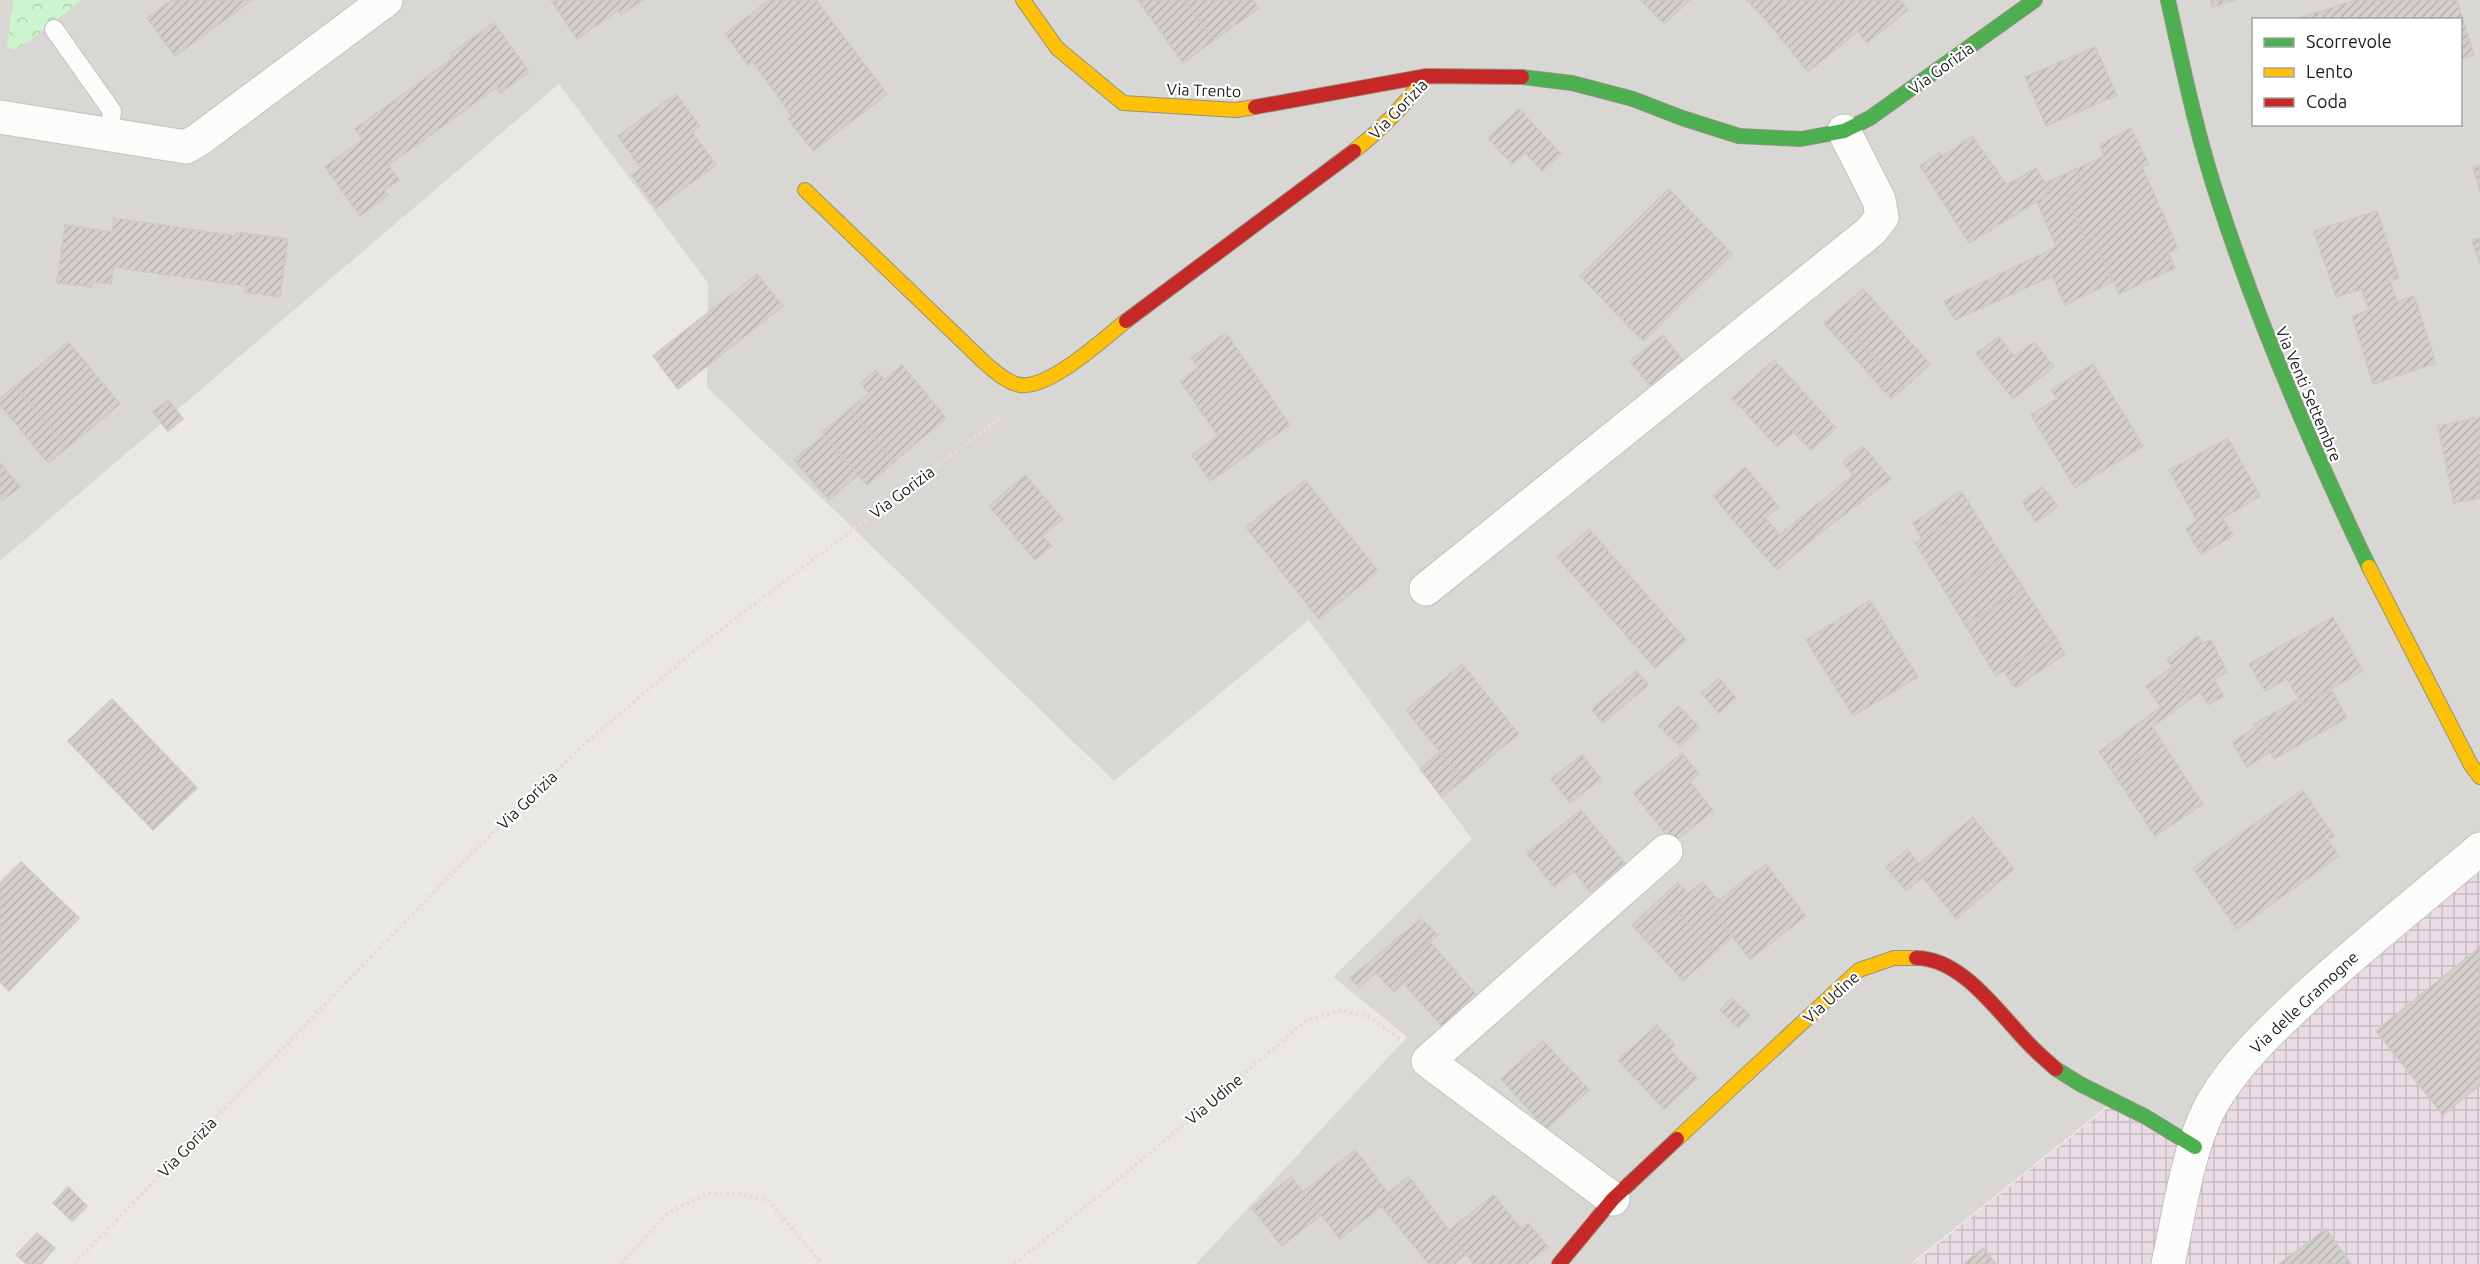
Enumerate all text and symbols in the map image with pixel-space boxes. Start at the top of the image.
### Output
legend [2252,18,2462,126]
text: Scorrevole [2306,31,2392,51]
street label: Via Gorizia [1905,38,1977,98]
text: Lento [2306,61,2353,81]
street label: Via Gorizia [1365,75,1431,143]
street label: Via Trento [1166,80,1242,100]
text: Coda [2306,91,2347,111]
street label: Via Venti Settembre [2272,324,2346,464]
street label: Via Gorizia [866,462,938,522]
street label: Via Gorizia [493,767,561,833]
street label: Via delle Gramogne [2246,947,2362,1057]
street label: Via Udine [1799,967,1863,1027]
street label: Via Udine [1182,1070,1246,1128]
street label: Via Gorizia [154,1113,220,1181]

